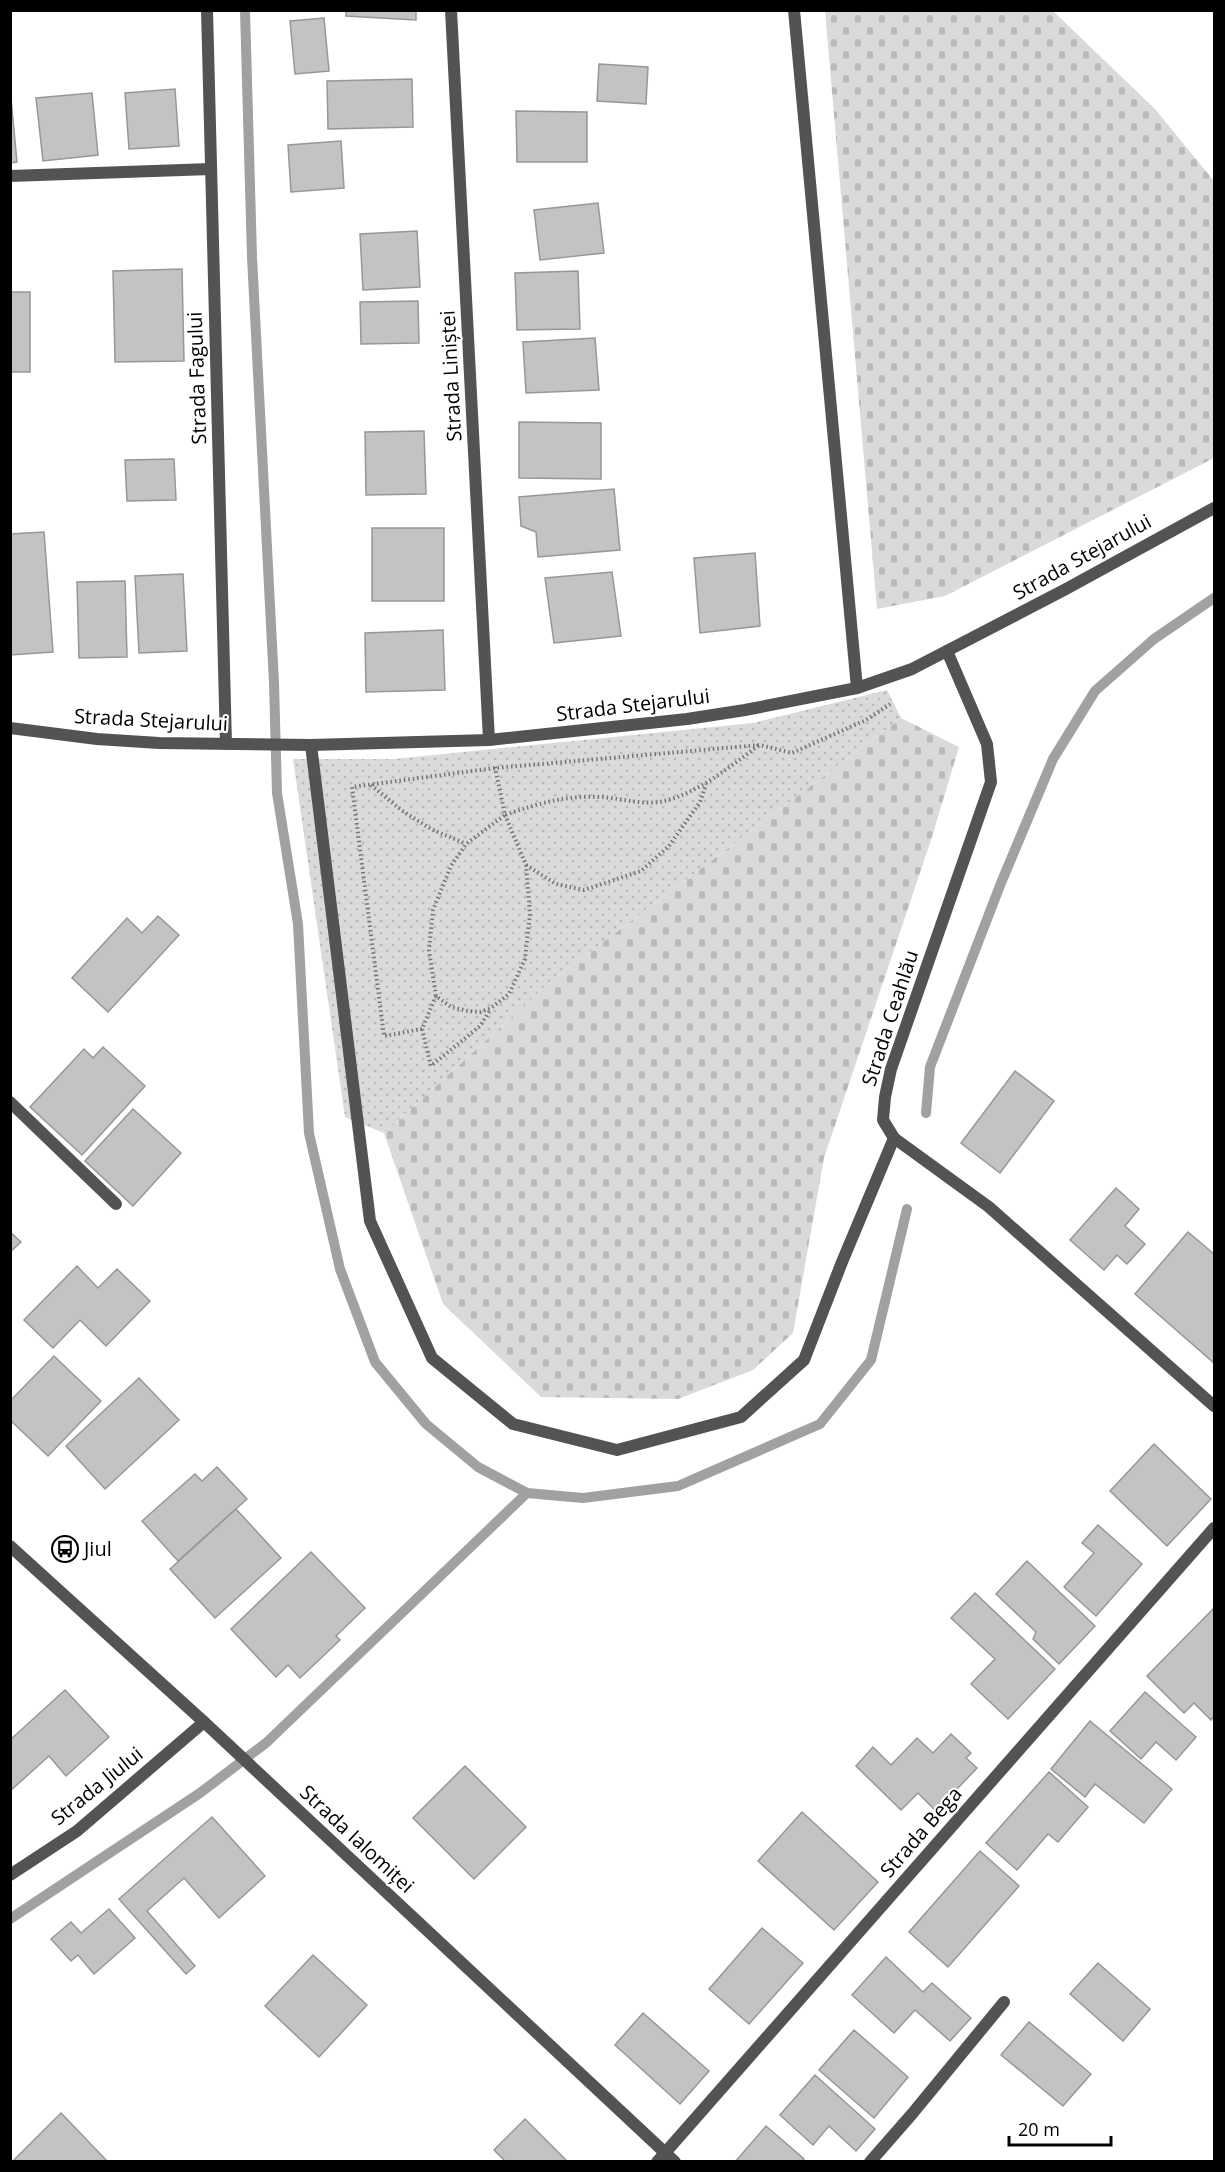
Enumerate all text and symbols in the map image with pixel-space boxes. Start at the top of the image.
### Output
street label: Strada Liniștei [434,310,467,442]
street label: Strada Fagului [181,311,212,445]
street label: Strada Stejarului [1008,507,1156,606]
street label: Strada Stejarului [555,682,711,727]
street label: Strada Stejarului [73,702,229,737]
street label: Strada Ceahlău [855,946,924,1089]
bus stop icon: Jiul [50,1534,80,1564]
place label: Jiul [82,1535,112,1562]
street label: Strada Jiului [45,1740,148,1831]
street label: Strada Ialomiței [294,1779,420,1899]
street label: Strada Bega [874,1781,968,1883]
scale bar [1009,2109,1111,2147]
text: 20 m [1018,2117,1060,2141]

